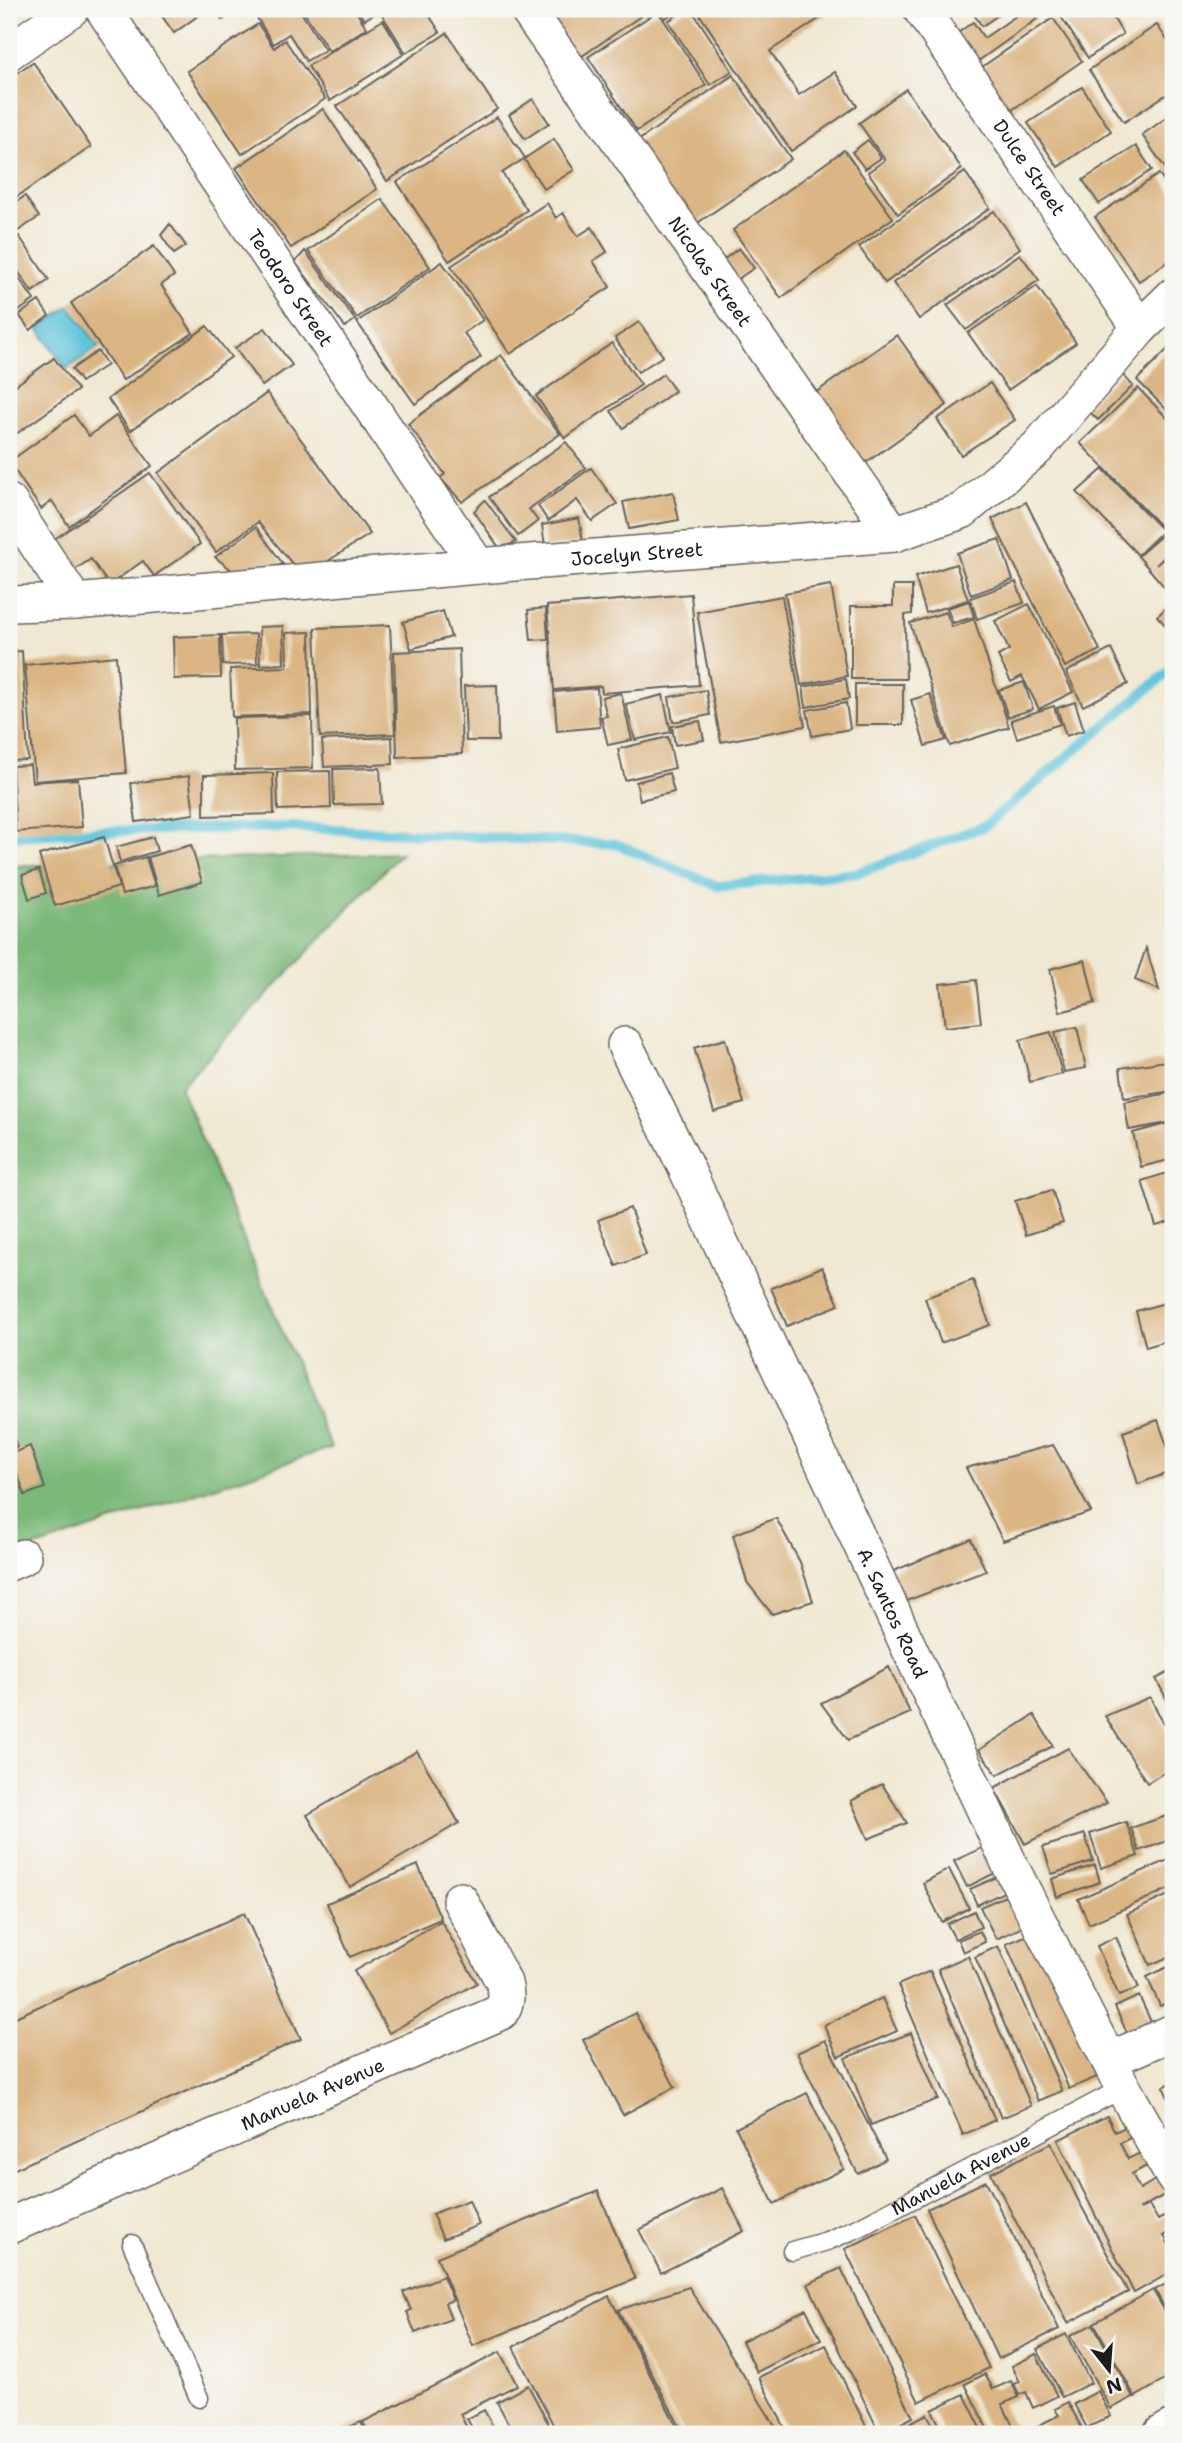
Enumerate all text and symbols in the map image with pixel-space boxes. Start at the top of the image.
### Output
street label: Dulce Street [988,114,1072,220]
street label: Nicolas Street [663,211,758,331]
street label: Teodoro Street [242,224,339,351]
street label: Jocelyn Street [570,536,704,571]
street label: A. Santos Road [852,1544,934,1682]
street label: Manuela Avenue [237,2052,388,2136]
street label: Manuela Avenue [887,2127,1034,2221]
north arrow [1074,2334,1144,2404]
text: N [1103,2372,1125,2400]

